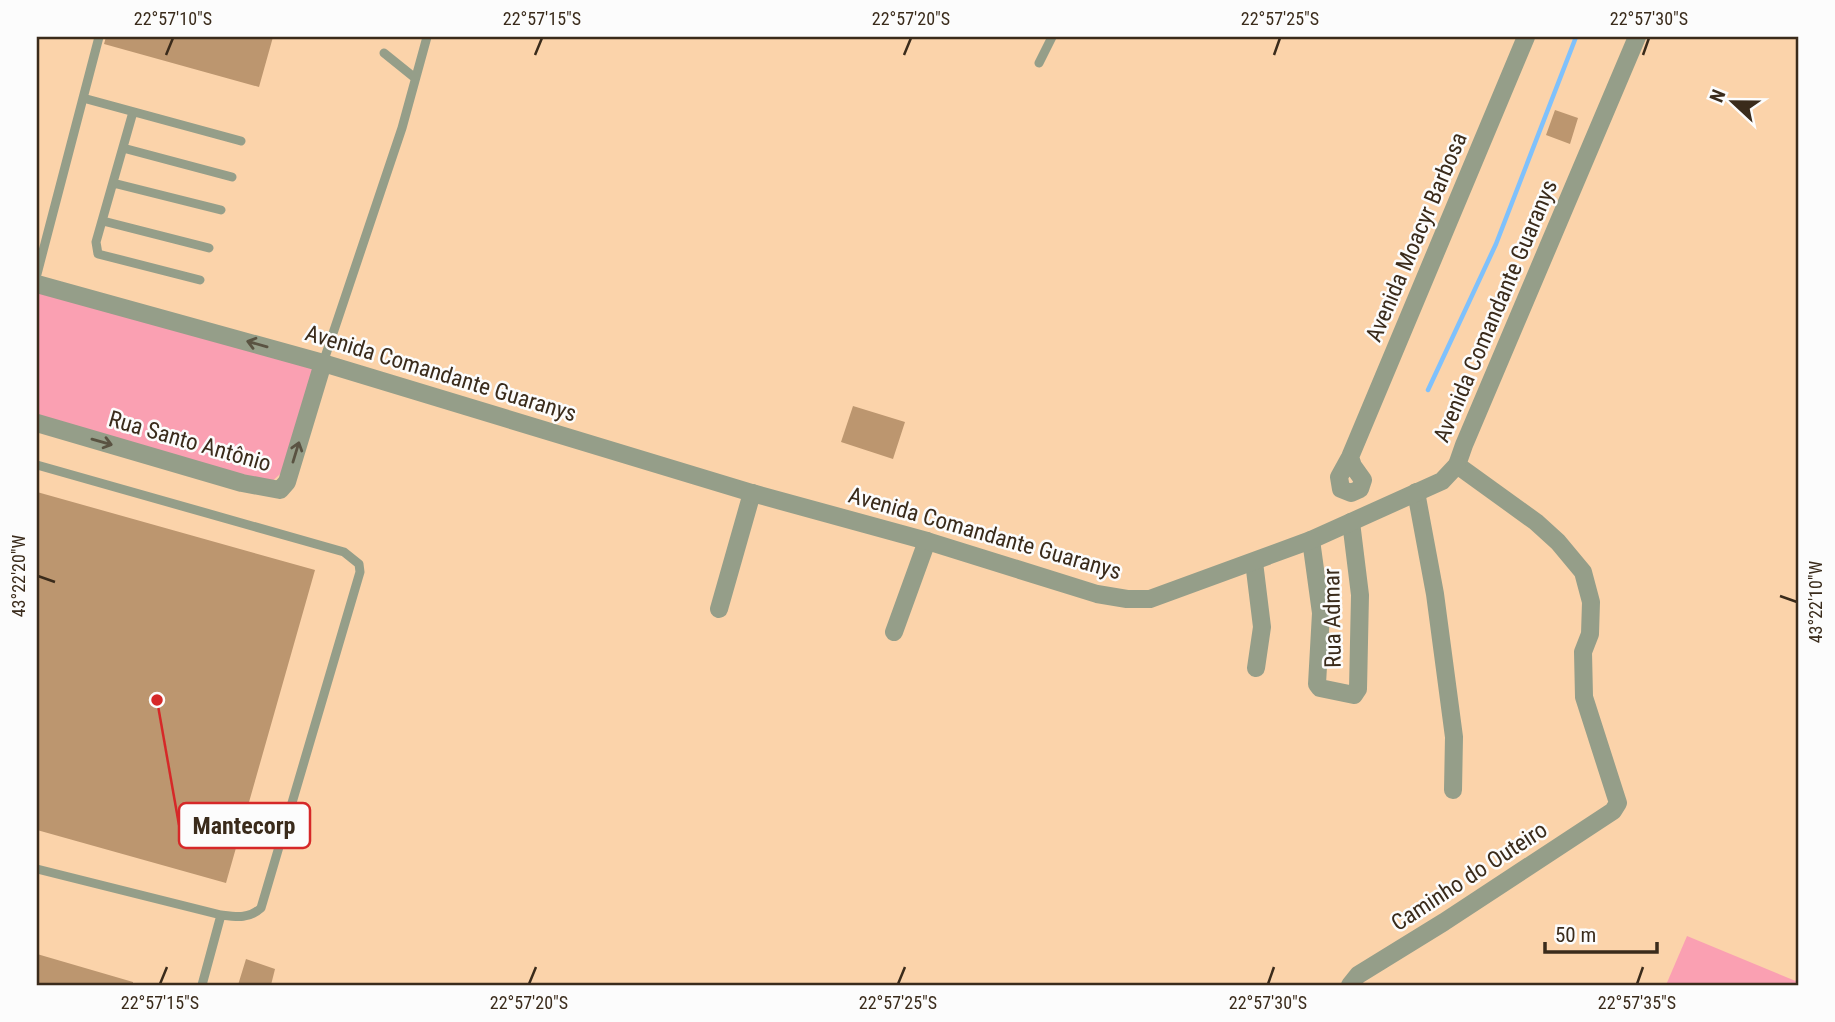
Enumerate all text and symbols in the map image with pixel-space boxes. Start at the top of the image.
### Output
text: 22°57'10"S [134,8,212,29]
text: 22°57'15"S [503,8,581,29]
text: 22°57'20"S [872,8,950,29]
text: 22°57'25"S [1241,8,1319,29]
text: 22°57'30"S [1610,8,1688,29]
north arrow [1699,66,1769,136]
text: N [1705,86,1731,106]
street label: Avenida Moacyr Barbosa [1360,129,1473,346]
street label: Avenida Comandante Guaranys [1428,176,1563,446]
street label: Avenida Comandante Guaranys [302,319,580,428]
one-way arrow [246,337,269,350]
street label: Rua Santo Antônio [106,405,274,478]
one-way arrow [91,436,113,449]
one-way arrow [291,441,304,463]
street label: Avenida Comandante Guaranys [845,482,1124,585]
text: 43°22'20"W [8,534,29,617]
text: 43°22'10"W [1805,560,1826,643]
street label: Rua Admar [1318,568,1347,668]
callout: Mantecorp [179,803,310,848]
text: Mantecorp [193,812,296,840]
street label: Caminho do Outeiro [1386,816,1552,937]
scale bar [1545,910,1657,954]
text: 50 m [1555,923,1596,947]
text: 22°57'15"S [121,992,199,1013]
text: 22°57'20"S [490,992,568,1013]
text: 22°57'25"S [859,992,937,1013]
text: 22°57'30"S [1229,992,1307,1013]
text: 22°57'35"S [1598,992,1676,1013]

